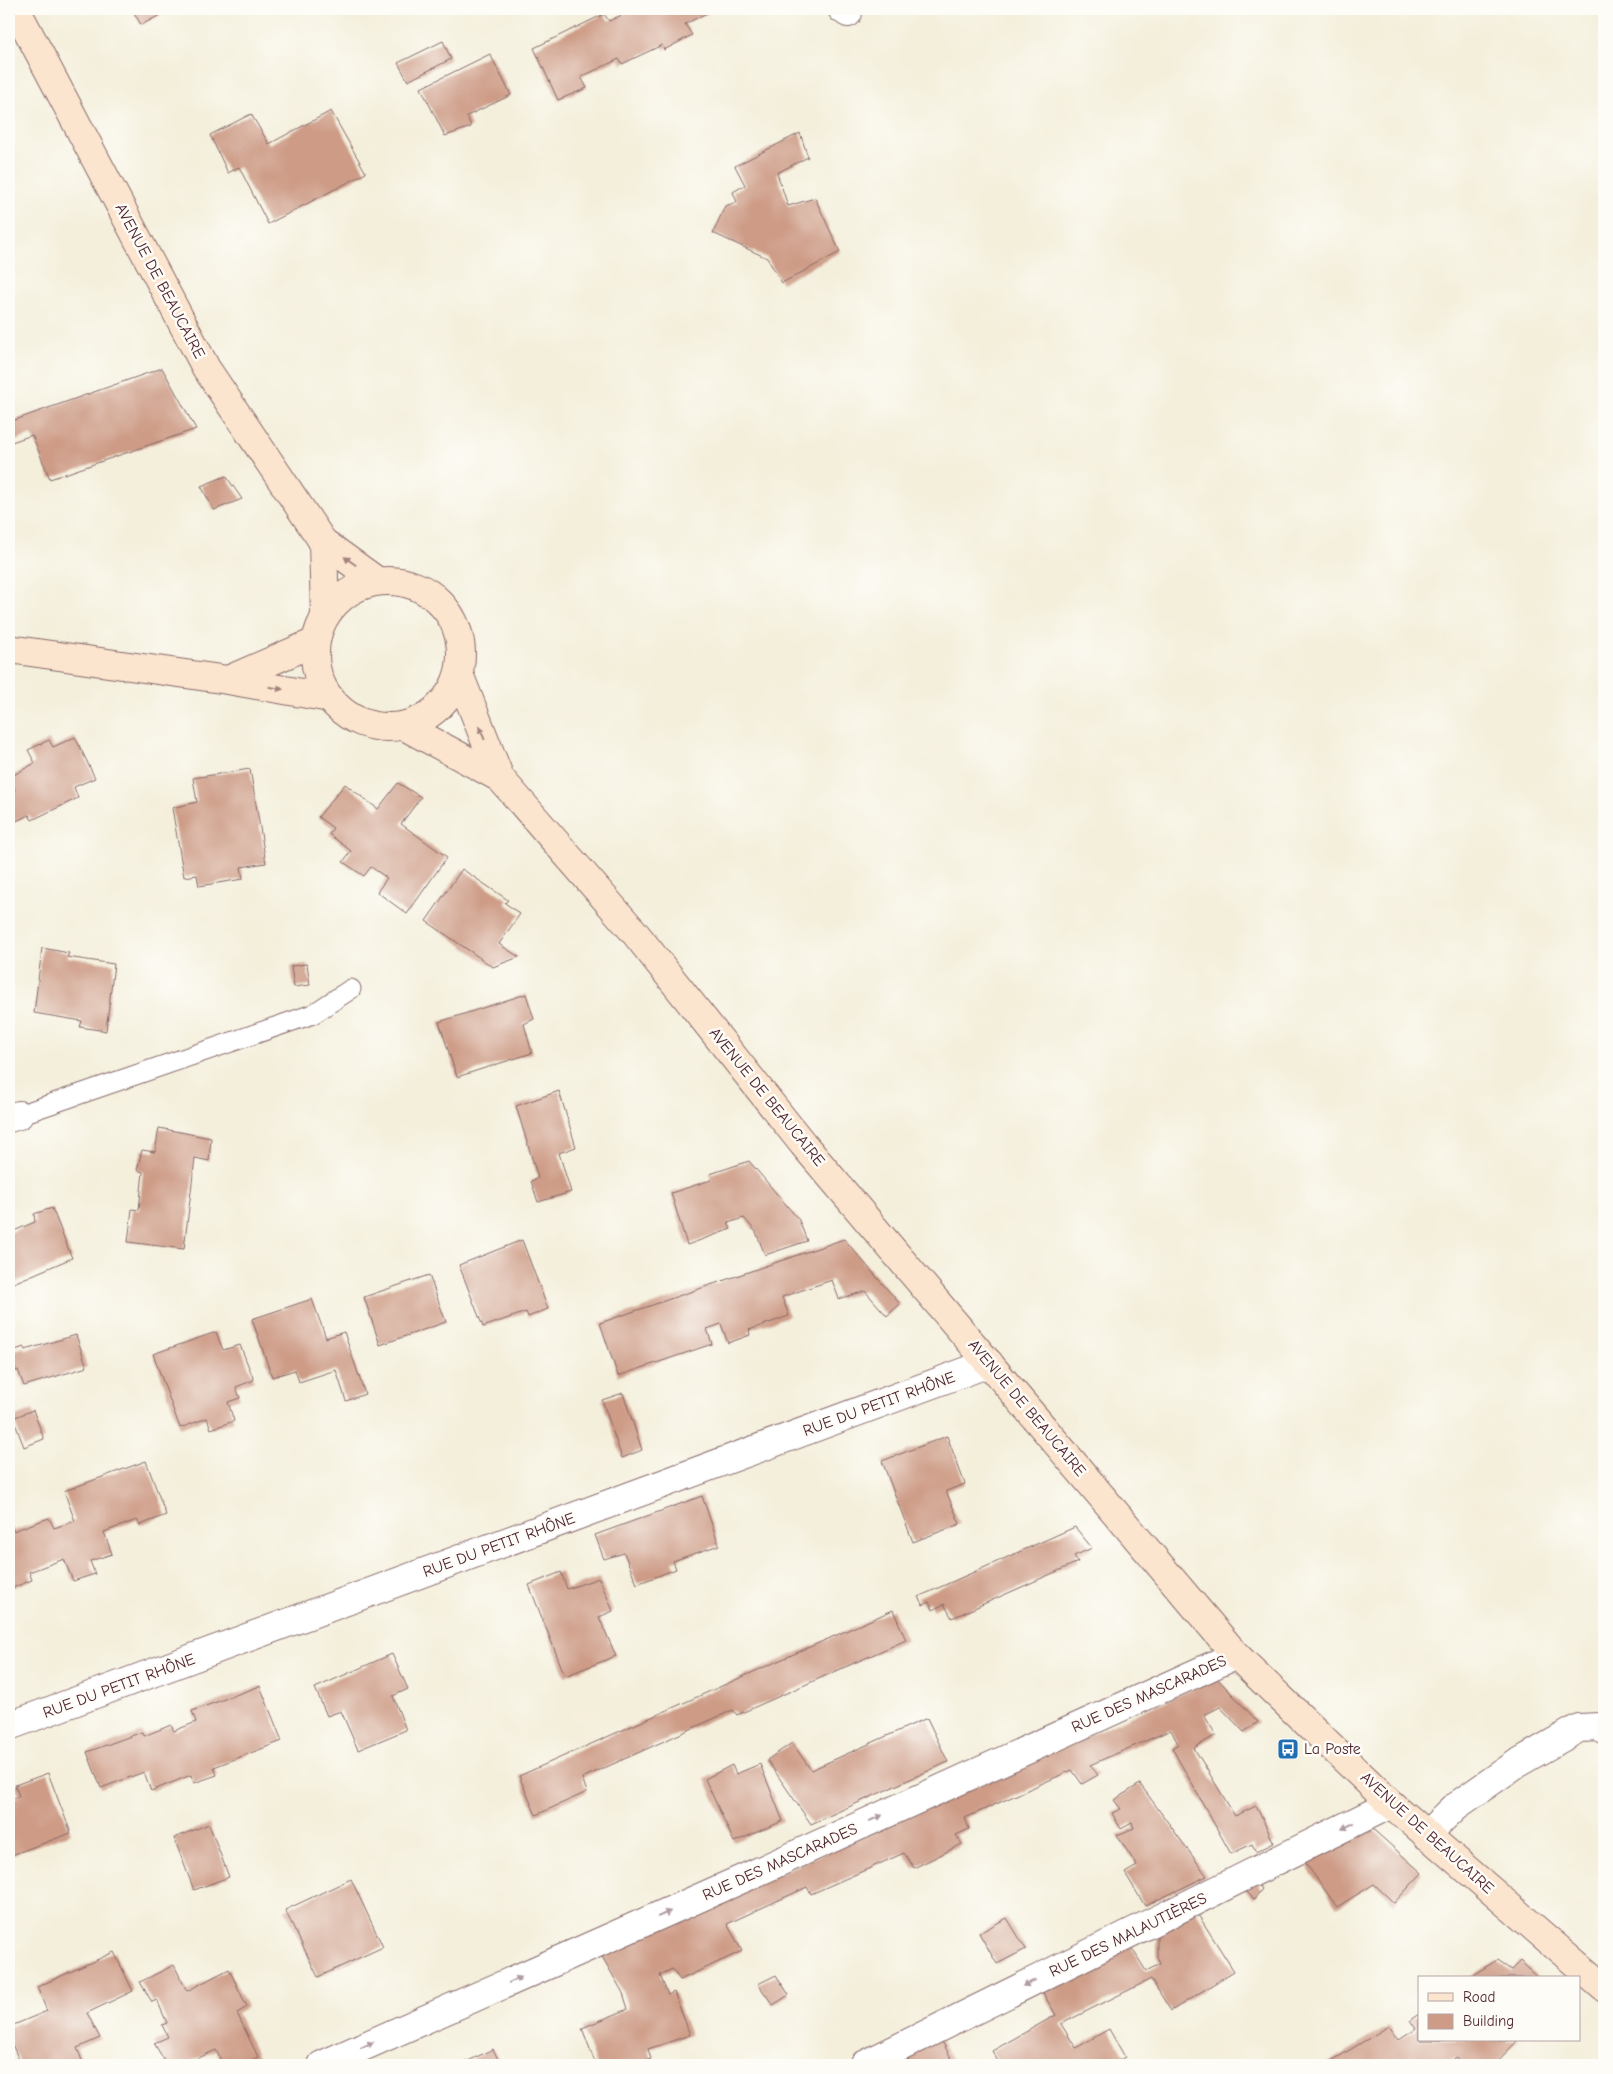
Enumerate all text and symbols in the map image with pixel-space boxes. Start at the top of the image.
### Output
street label: AVENUE DE BEAUCAIRE [111,200,209,362]
one-way arrow [343,556,357,566]
one-way arrow [268,685,284,693]
one-way arrow [478,726,486,740]
street label: AVENUE DE BEAUCAIRE [706,1024,829,1170]
street label: AVENUE DE BEAUCAIRE [965,1336,1090,1480]
street label: RUE DU PETIT RHÔNE [800,1367,958,1440]
street label: RUE DU PETIT RHÔNE [420,1508,578,1581]
street label: RUE DU PETIT RHÔNE [40,1649,198,1722]
street label: RUE DES MASCARADES [1069,1652,1229,1736]
bus stop icon: La Poste [1276,1737,1300,1761]
place label: La Poste [1304,1740,1361,1758]
street label: AVENUE DE BEAUCAIRE [1357,1768,1498,1898]
one-way arrow [869,1814,883,1822]
street label: RUE DES MASCARADES [700,1820,860,1904]
one-way arrow [1340,1822,1355,1830]
street label: RUE DES MALAUTIÈRES [1046,1888,1210,1981]
one-way arrow [657,1909,671,1917]
one-way arrow [508,1975,522,1983]
legend [1418,1976,1580,2042]
one-way arrow [1022,1979,1037,1987]
text: Road [1463,1988,1495,2006]
text: Building [1463,2012,1514,2030]
one-way arrow [360,2041,374,2049]

